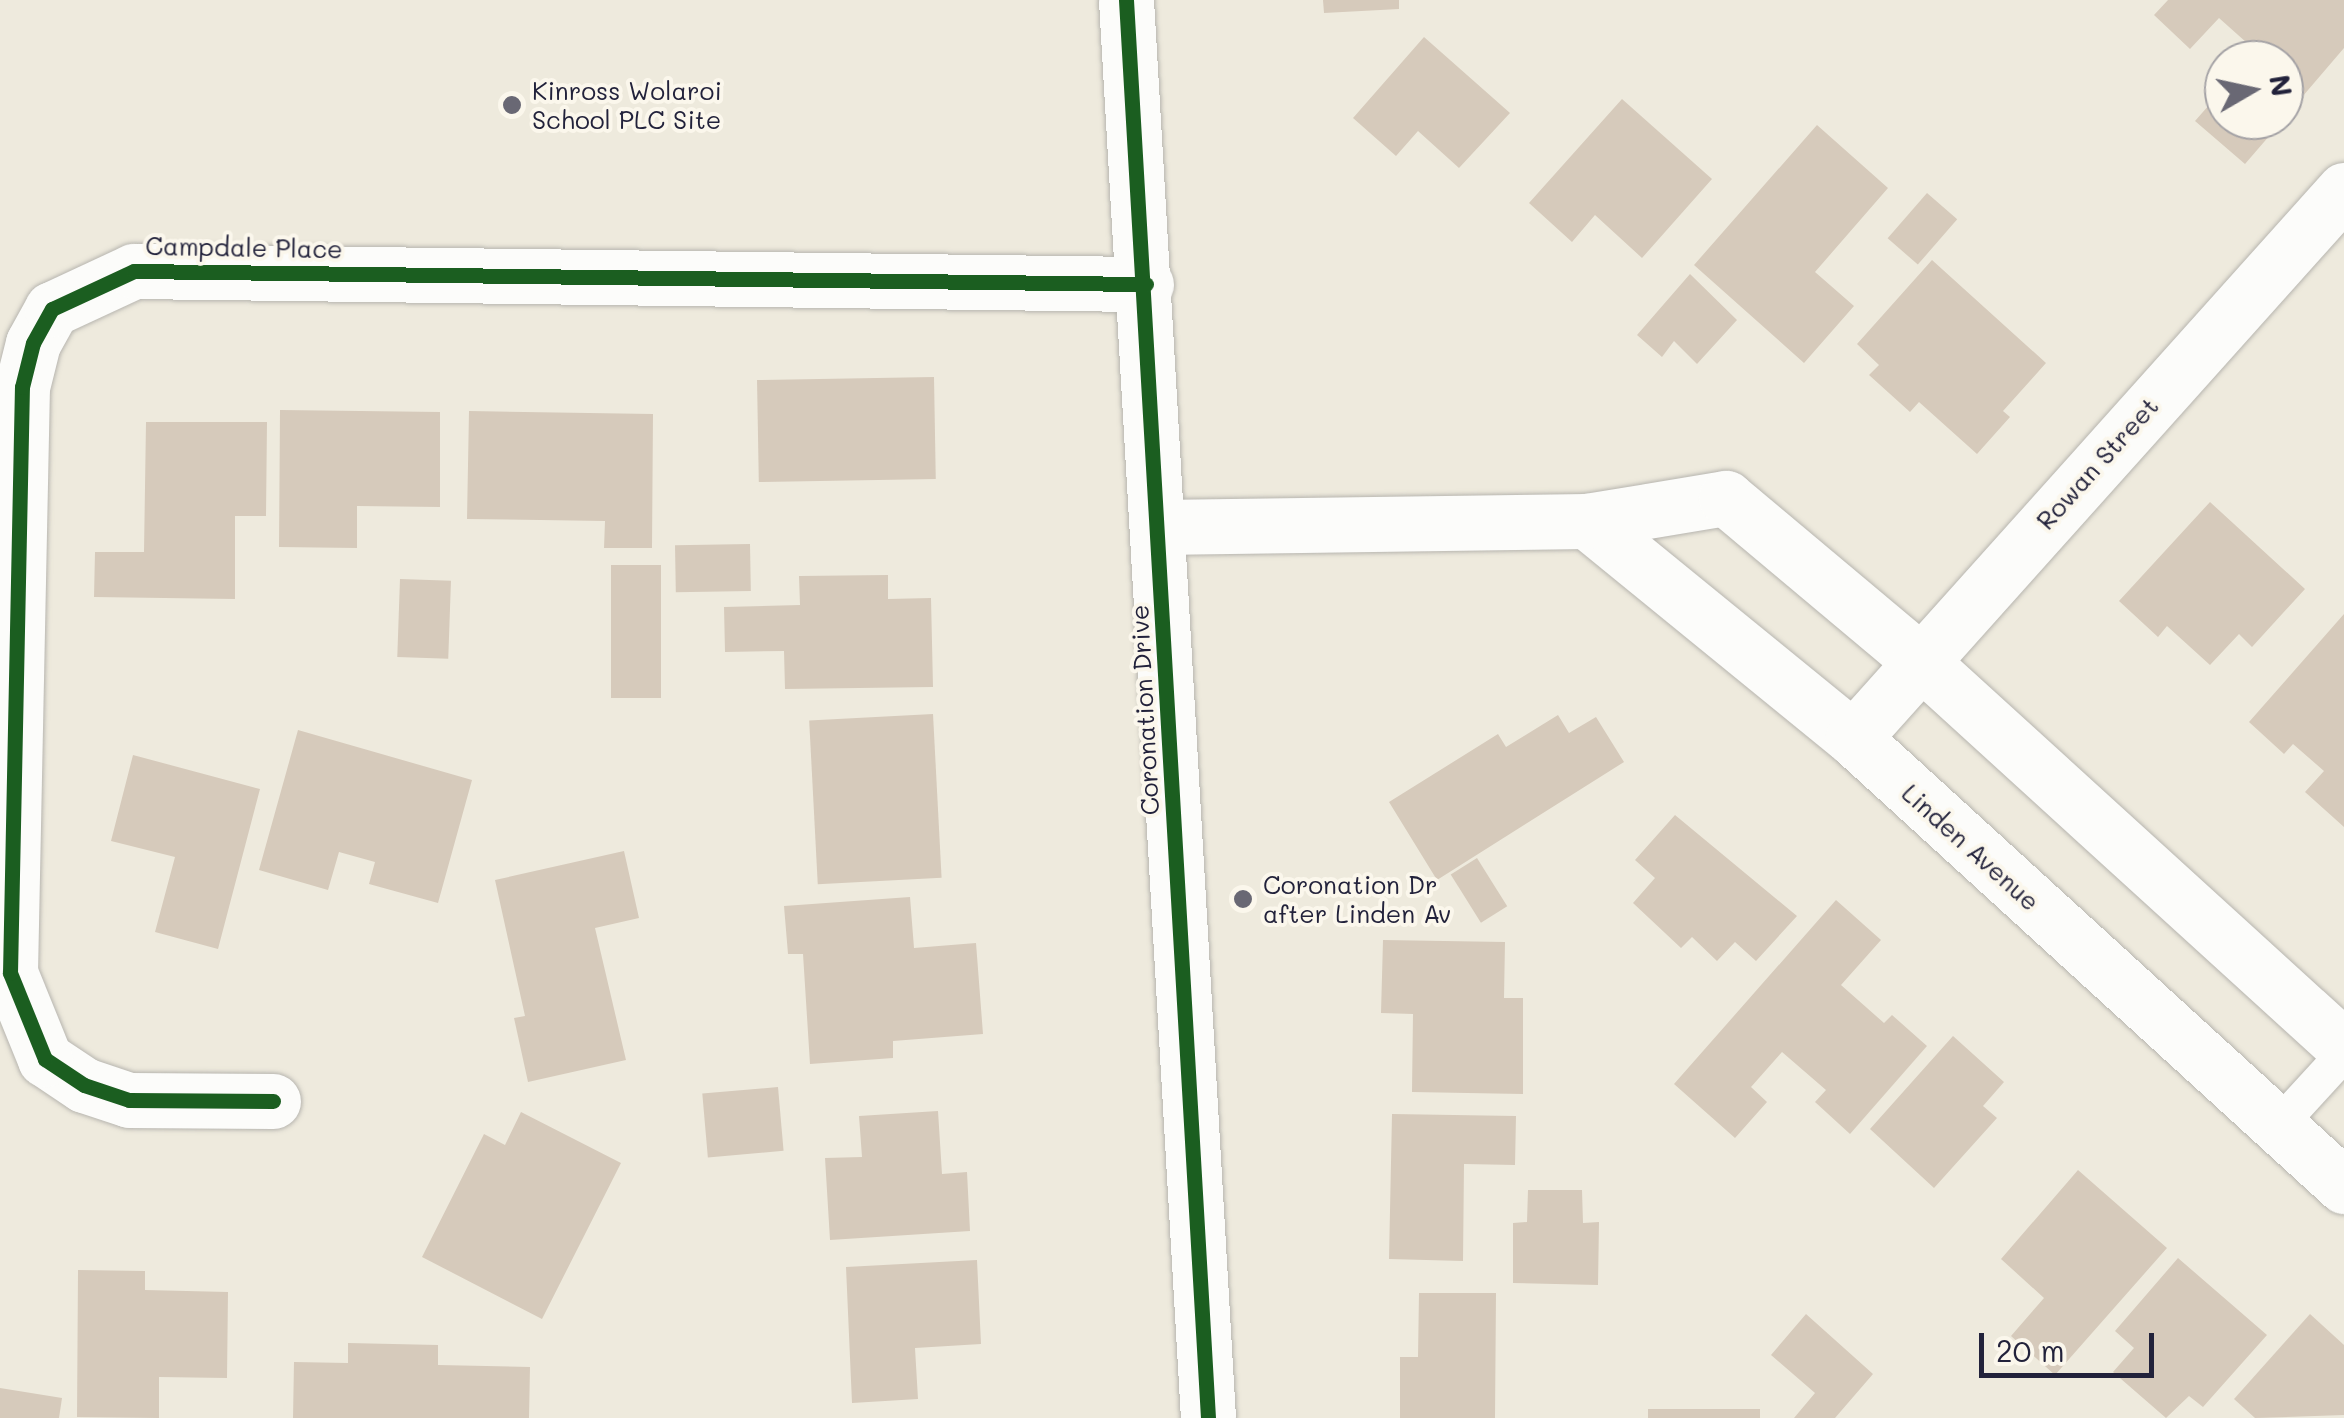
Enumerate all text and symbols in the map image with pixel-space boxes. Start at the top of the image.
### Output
north arrow [2204,40,2304,140]
text: N [2262,72,2301,99]
place label: Kinross Wolaroi School PLC Site [532,76,722,135]
marker: Kinross Wolaroi School PLC Site [501,94,523,116]
street label: Campdale Place [145,230,343,264]
street label: Rowan Street [2030,391,2164,535]
street label: Coronation Drive [1124,604,1164,816]
street label: Linden Avenue [1896,778,2046,916]
place label: Coronation Dr after Linden Av [1263,870,1451,929]
marker: Coronation Dr after Linden Av [1232,888,1254,910]
scale bar [1984,1313,2159,1375]
text: 20 m [1996,1330,2065,1370]

